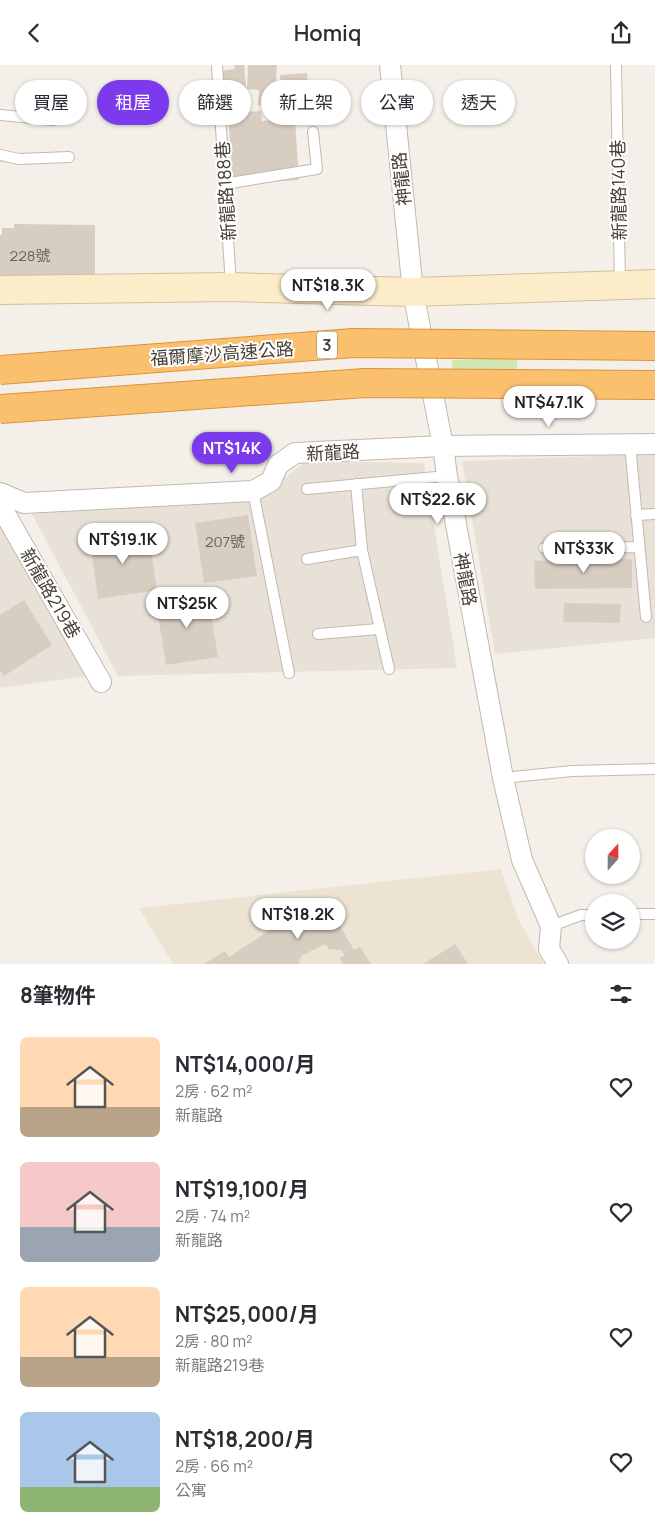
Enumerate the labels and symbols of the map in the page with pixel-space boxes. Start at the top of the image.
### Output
street label: 新龍路140巷 [605,139,631,241]
street label: 新龍路188巷 [210,140,240,242]
street label: 神龍路 [386,151,416,207]
house number: 228號 [10,245,50,266]
pin: NT$18.3K [276,269,380,311]
road number: 3 [317,331,337,359]
street label: 福爾摩沙高速公路 [149,336,295,370]
pin: NT$47.1K [497,385,601,428]
pin: NT$14K [191,431,273,474]
street label: 新龍路 [305,439,361,465]
pin: NT$22.6K [386,483,490,525]
pin: NT$19.1K [71,523,175,565]
house number: 207號 [205,531,245,552]
pin: NT$33K [543,531,625,574]
street label: 新龍路219巷 [15,544,87,642]
street label: 神龍路 [449,550,483,608]
pin: NT$25K [146,587,228,629]
north arrow [585,829,640,884]
pin: NT$18.2K [246,897,350,940]

